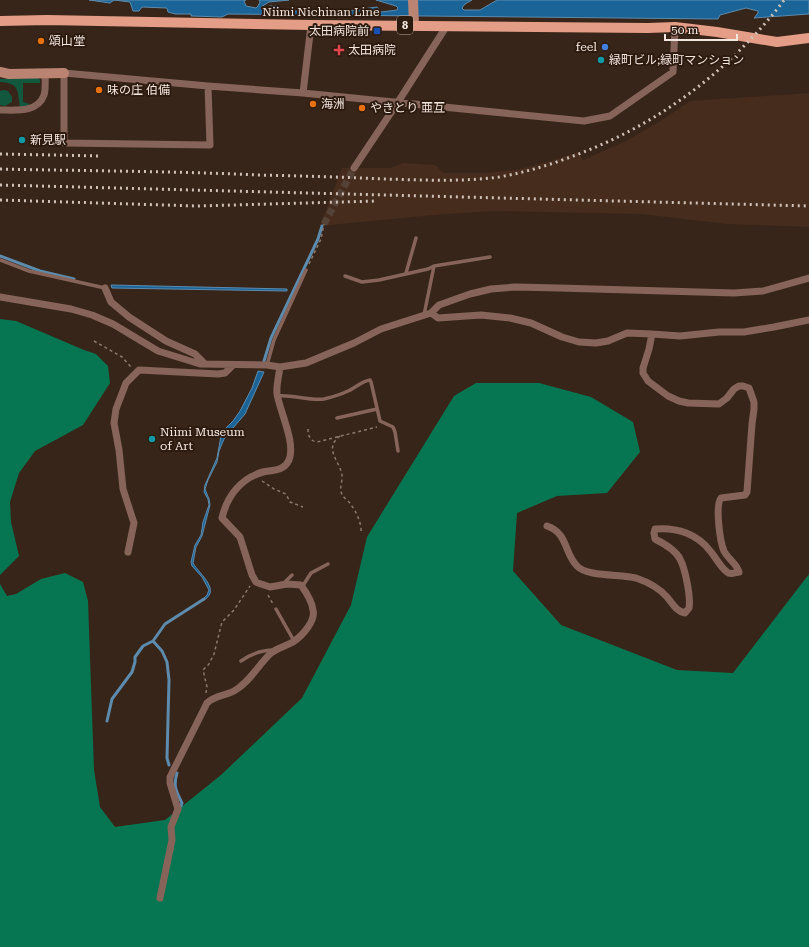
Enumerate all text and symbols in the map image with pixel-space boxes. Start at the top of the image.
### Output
street label: Niimi Nichinan Line [262,5,380,19]
road number: 8 [397,16,413,34]
scale bar [665,16,737,42]
text: 50 m [671,23,698,37]
place label: 太田病院前 [309,24,369,38]
marker: 太田病院前 [372,26,382,36]
place label: 頌山堂 [49,34,85,48]
marker: 頌山堂 [36,36,46,46]
place label: feel [576,40,597,54]
marker: feel [600,42,610,52]
place label: 太田病院 [348,43,396,57]
marker: 太田病院 [333,44,345,56]
place label: 緑町ビル;緑町マンション [609,53,744,67]
marker: 緑町ビル;緑町マンション [596,55,606,65]
place label: 味の庄 伯備 [107,83,170,97]
marker: 味の庄 伯備 [94,85,104,95]
place label: 海洲 [321,97,345,111]
marker: 海洲 [308,99,318,109]
place label: やきとり 亜互 [370,101,445,115]
marker: やきとり 亜互 [357,103,367,113]
place label: 新見駅 [30,133,66,147]
marker: 新見駅 [17,135,27,145]
place label: Niimi Museum of Art [160,425,245,453]
marker: Niimi Museum of Art [147,434,157,444]

